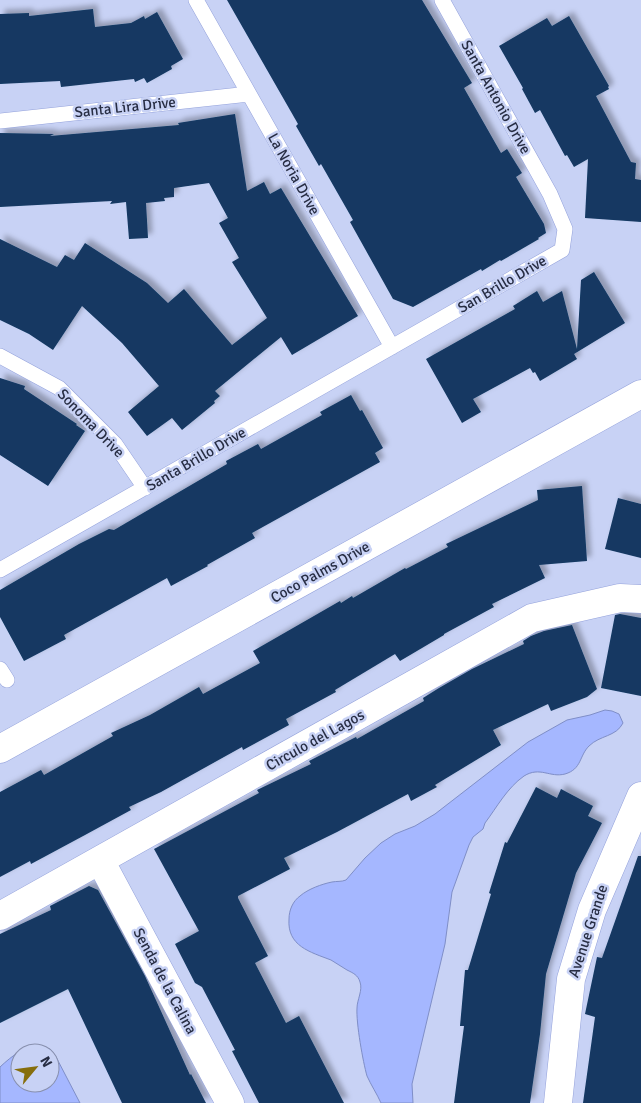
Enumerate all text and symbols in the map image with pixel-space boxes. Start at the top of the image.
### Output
street label: Santa Antonio Drive [457,37,535,157]
street label: Santa Lira Drive [73,93,177,121]
street label: La Noria Drive [264,130,324,218]
street label: San Brillo Drive [455,251,549,317]
street label: Sonoma Drive [54,385,128,461]
street label: Santa Brillo Drive [143,423,249,495]
street label: Coco Palms Drive [267,537,373,607]
street label: Circulo del Lagos [263,705,368,774]
street label: Avenue Grande [565,882,611,980]
street label: Senda de la Calina [129,925,201,1037]
north arrow [10,1043,60,1093]
text: N [36,1054,56,1070]

